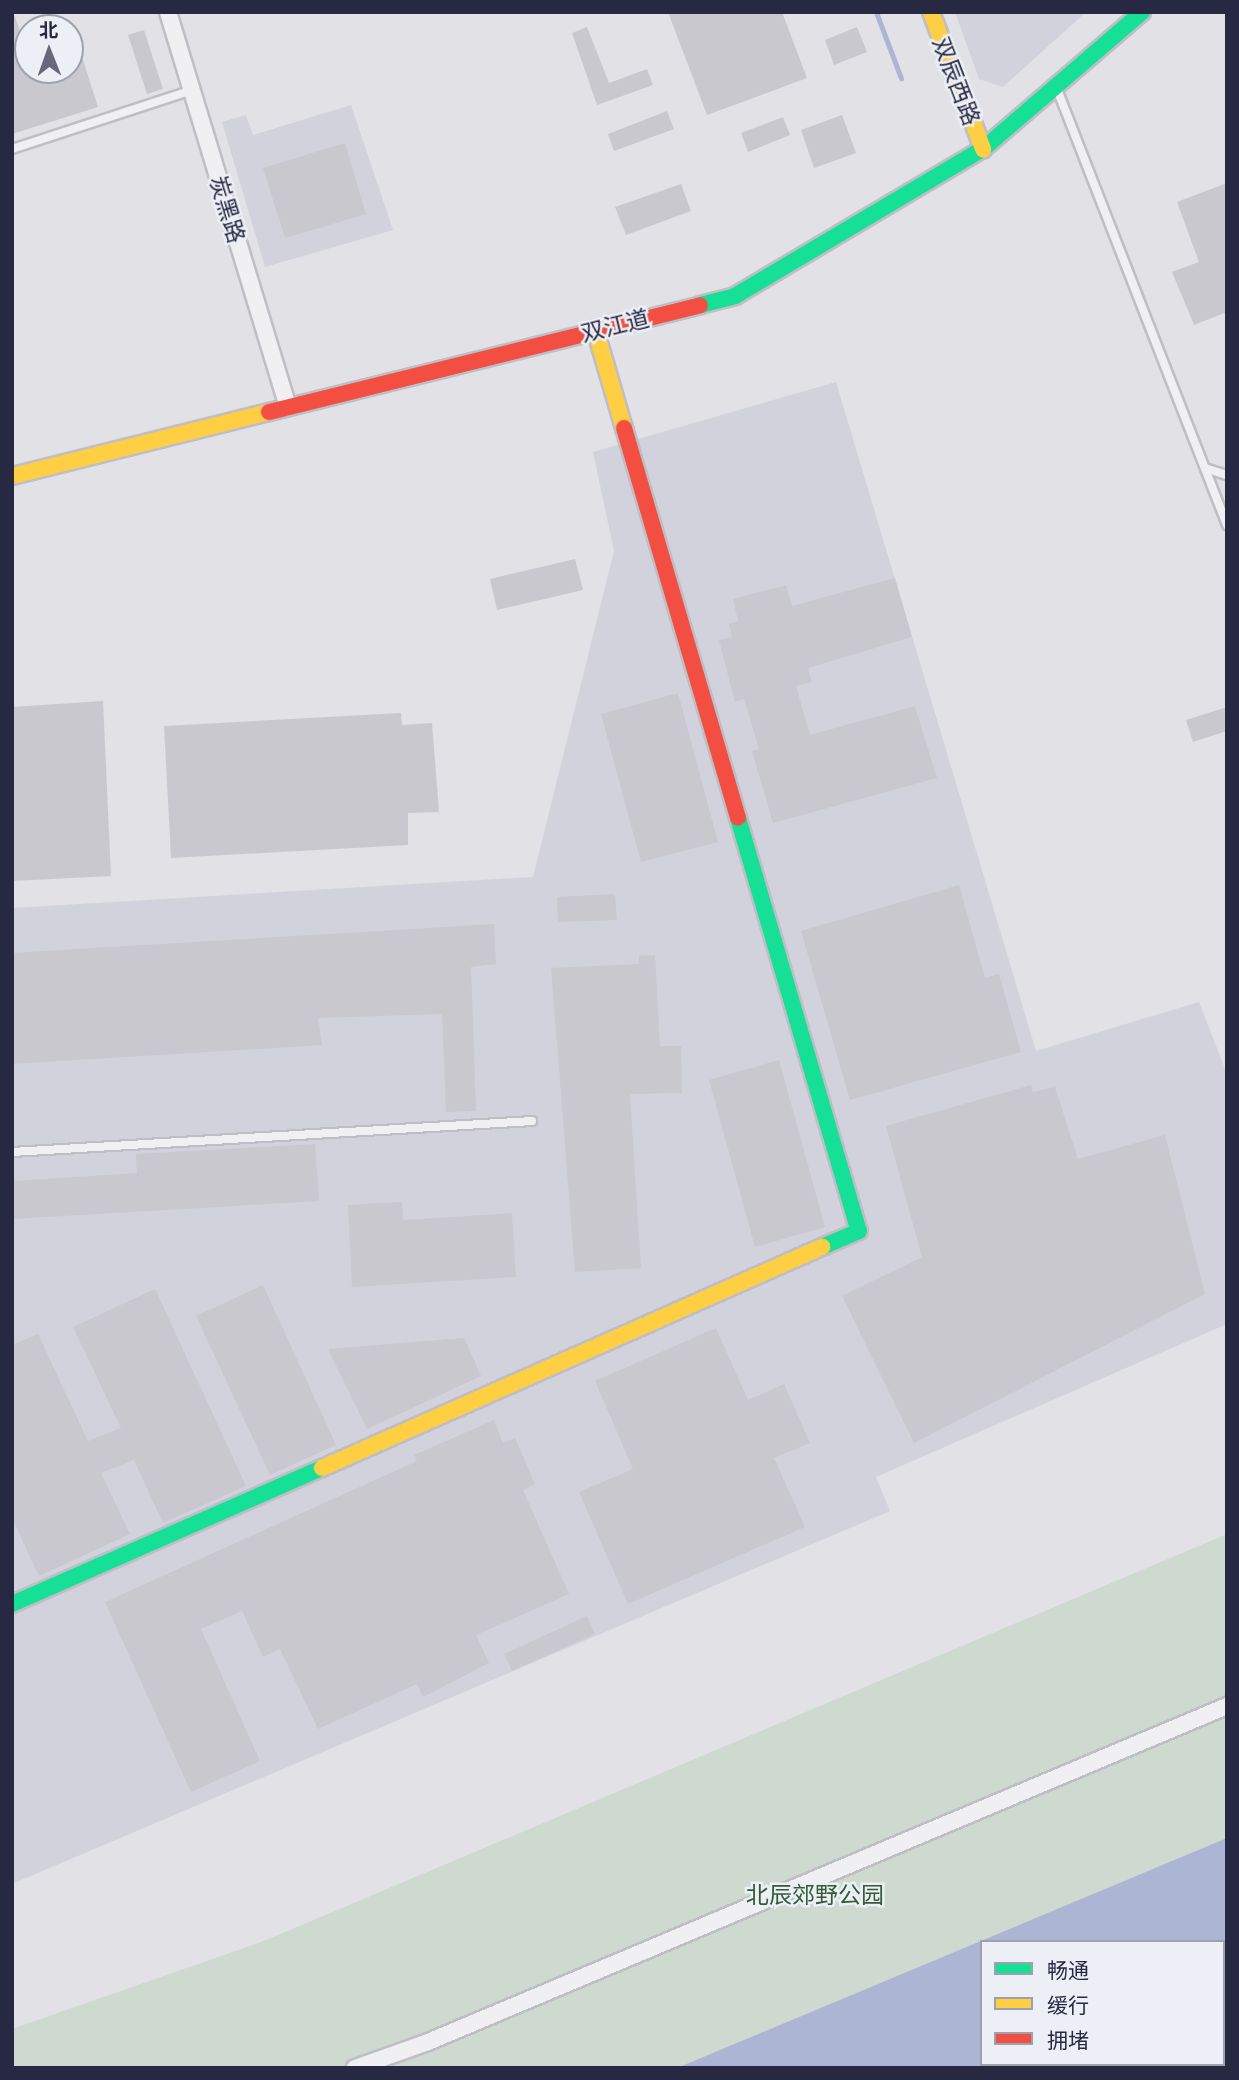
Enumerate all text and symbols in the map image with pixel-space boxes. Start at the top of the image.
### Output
north arrow [14,14,84,84]
text: 北 [39,18,58,41]
street label: 双辰西路 [928,33,986,129]
street label: 炭黑路 [205,172,251,246]
street label: 双江道 [578,303,652,347]
park label: 北辰郊野公园 [746,1880,884,1908]
legend [980,1940,1225,2066]
text: 畅通 [1047,1957,1089,1982]
text: 缓行 [1047,1992,1089,2017]
text: 拥堵 [1047,2027,1089,2052]

